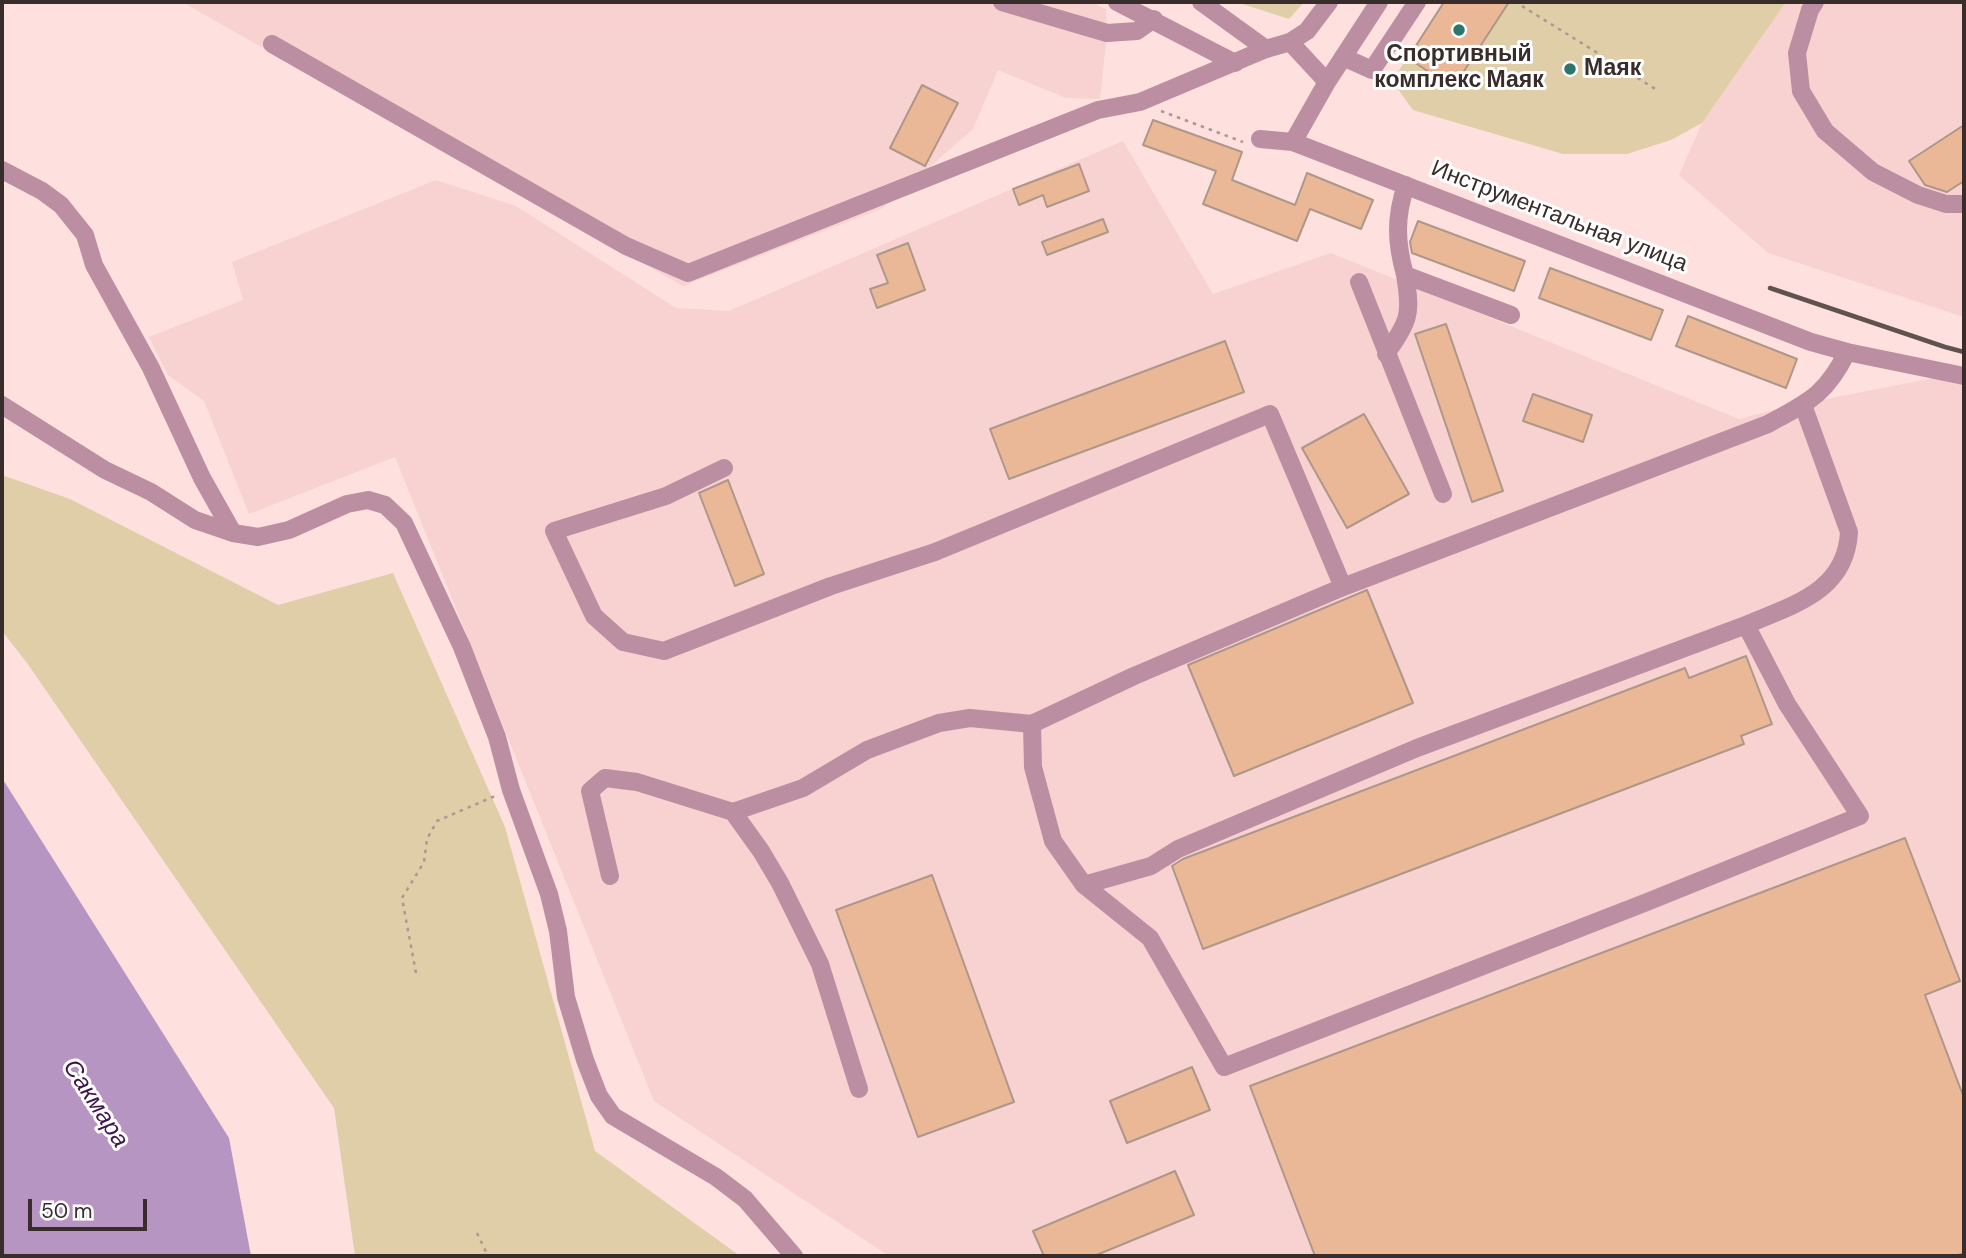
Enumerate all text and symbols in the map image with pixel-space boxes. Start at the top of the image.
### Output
marker: Спортивный комплекс Маяк [1451,22,1467,38]
place label: Спортивный комплекс Маяк [1374,41,1544,95]
place label: Маяк [1584,55,1641,83]
marker: Маяк [1562,61,1578,77]
street label: Инструментальная улица [1427,155,1691,279]
water label: Сакмара [56,1055,134,1153]
scale bar [32,1184,150,1228]
text: 50 m [41,1197,92,1225]

